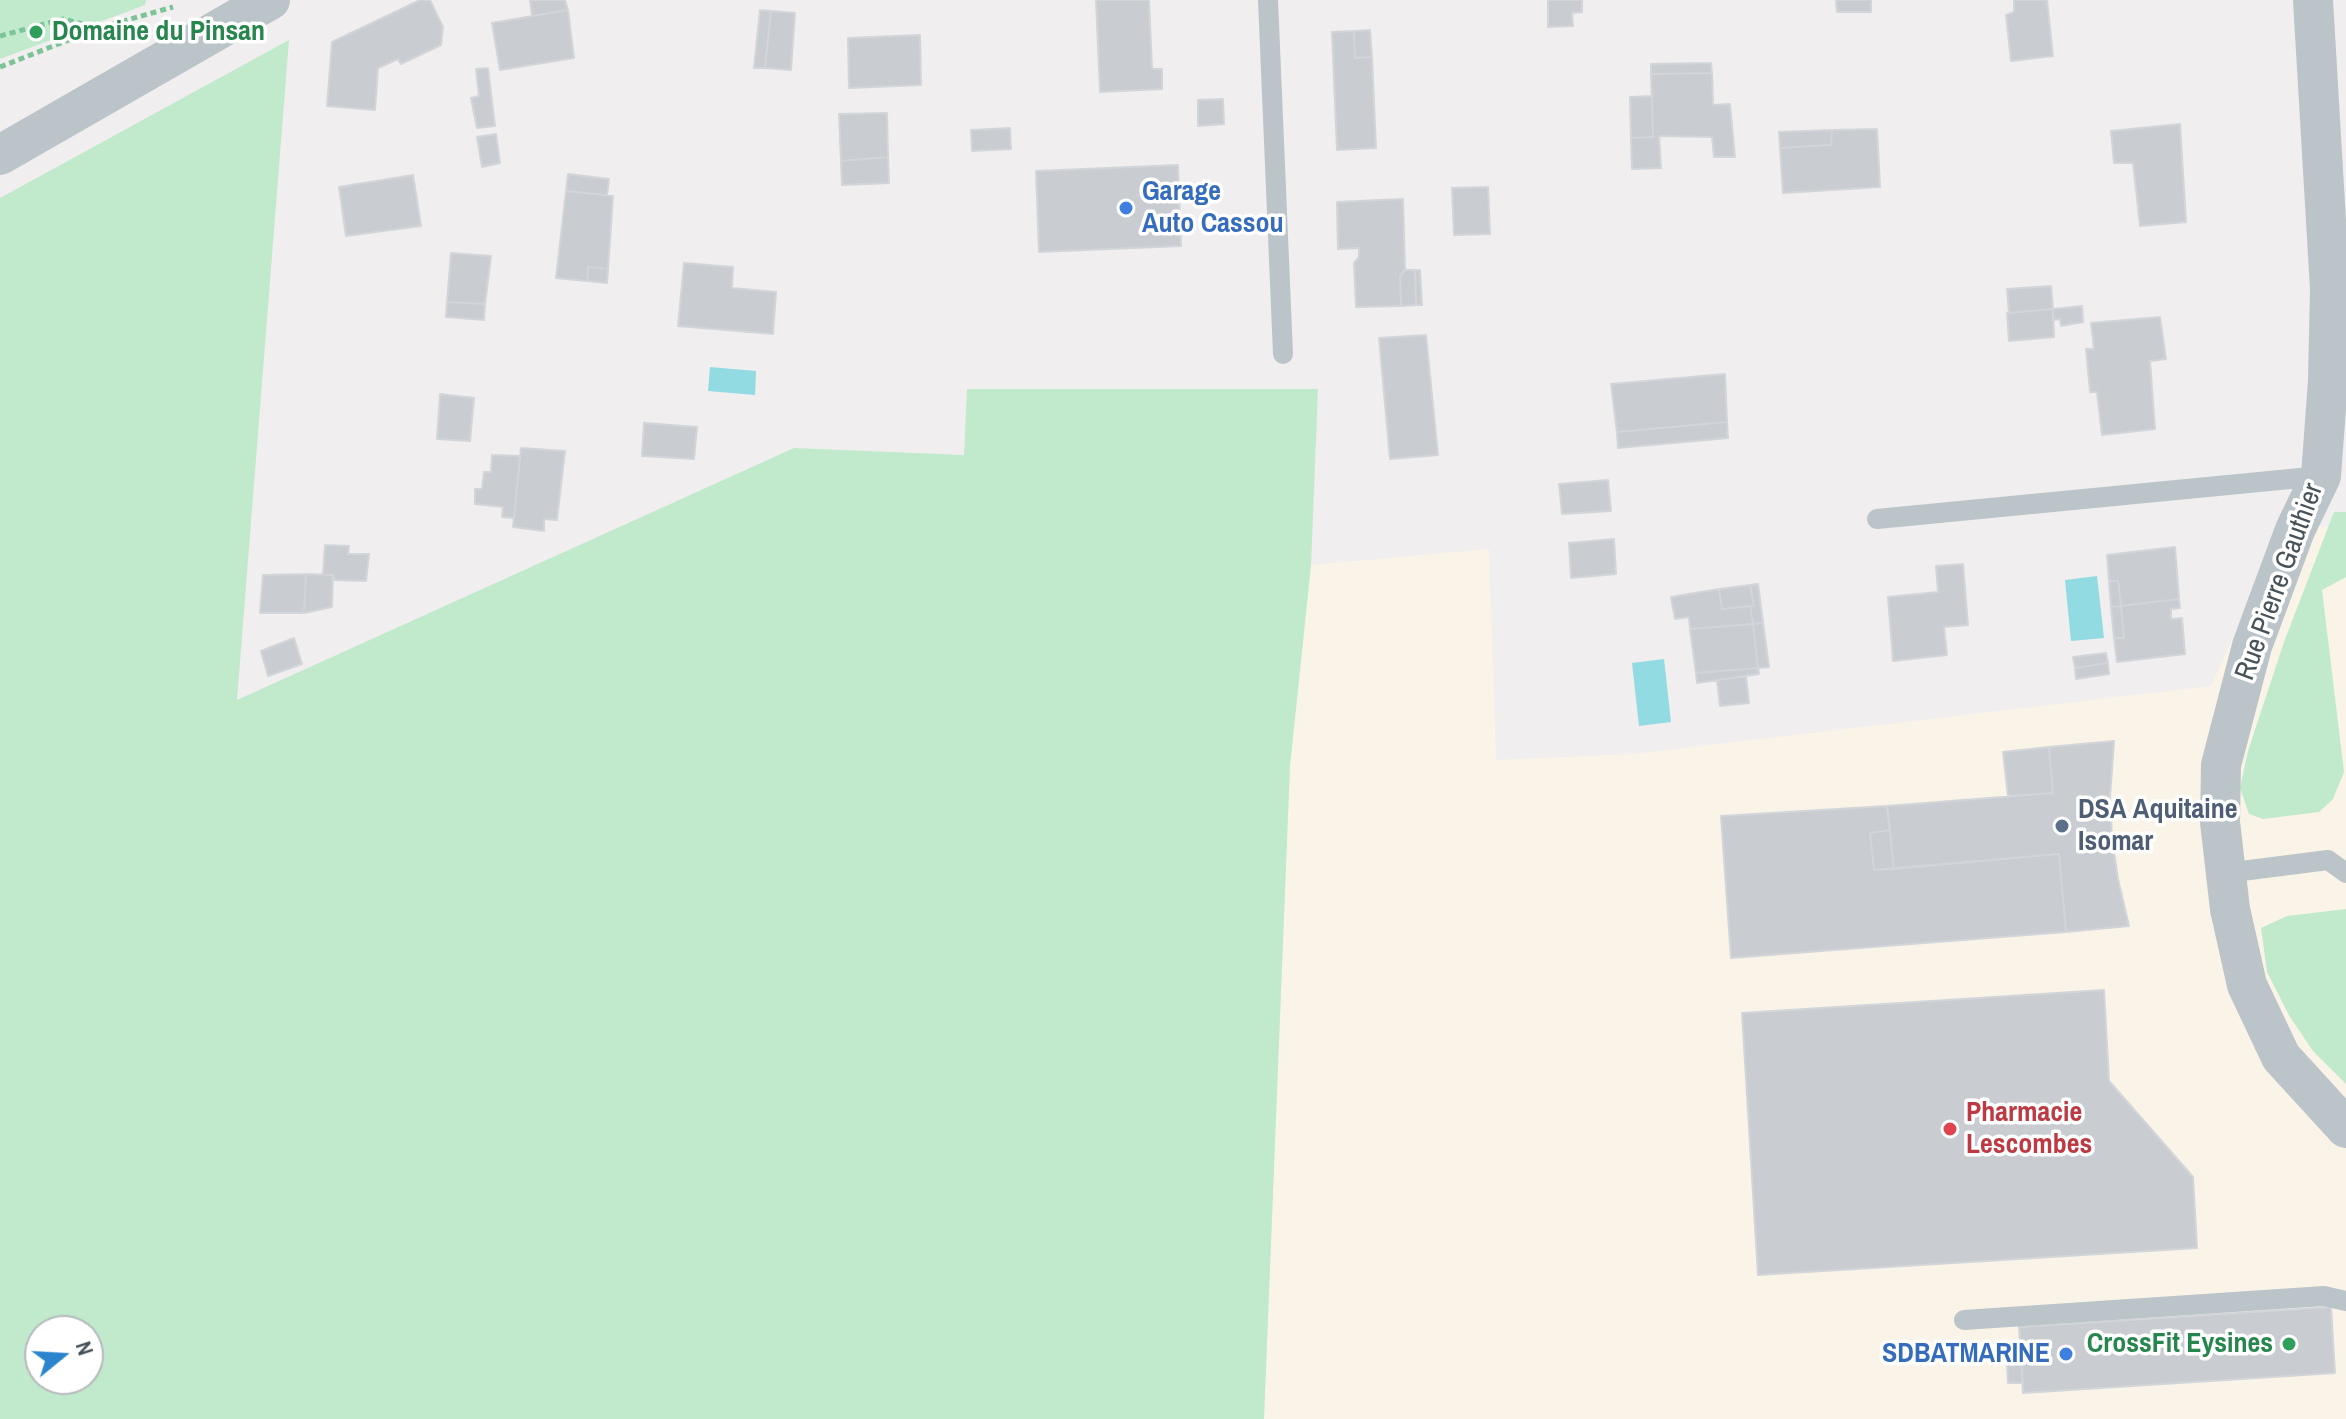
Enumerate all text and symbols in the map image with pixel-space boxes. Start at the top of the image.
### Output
place label: Domaine du Pinsan [52,15,265,49]
marker: Domaine du Pinsan [27,23,45,41]
place label: Garage Auto Cassou [1142,175,1284,241]
marker: Garage Auto Cassou [1117,199,1135,217]
street label: Rue Pierre Gauthier [2229,479,2331,685]
place label: DSA Aquitaine Isomar [2078,793,2237,859]
marker: DSA Aquitaine Isomar [2053,817,2071,835]
place label: Pharmacie Lescombes [1966,1096,2092,1162]
marker: Pharmacie Lescombes [1941,1120,1959,1138]
north arrow [24,1315,104,1395]
place label: CrossFit Eysines [2087,1327,2273,1361]
marker: CrossFit Eysines [2280,1335,2298,1353]
text: N [69,1337,101,1359]
place label: SDBATMARINE [1882,1337,2050,1371]
marker: SDBATMARINE [2057,1345,2075,1363]

